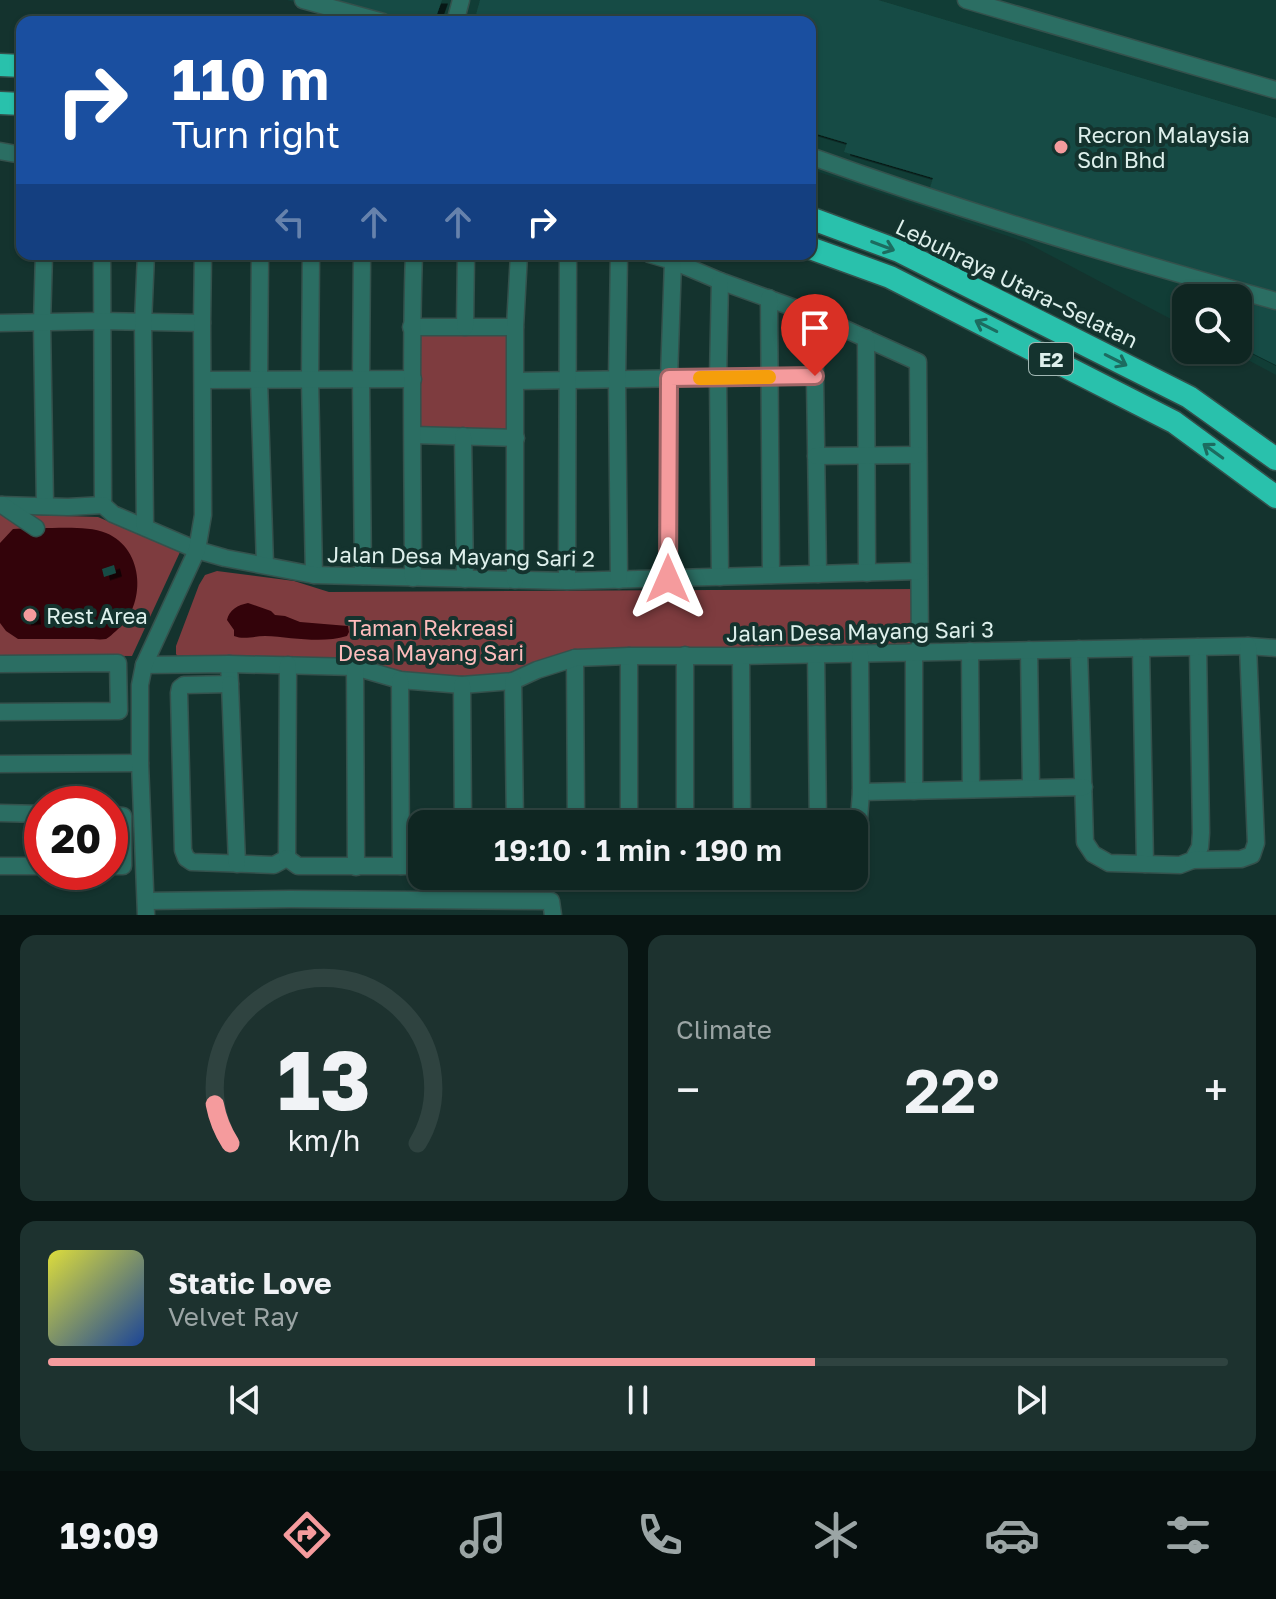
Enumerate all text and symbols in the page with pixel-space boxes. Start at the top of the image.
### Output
text: 110 m [172,45,329,112]
icon: right [40,48,144,152]
text: Turn right [172,113,340,156]
place label: Recron Malaysia Sdn Bhd [1077,121,1250,173]
marker: Recron Malaysia Sdn Bhd [1052,138,1070,156]
icon: left [268,200,312,244]
icon: ahead [352,200,396,244]
icon: ahead [436,200,480,244]
icon: right [520,200,564,244]
street label: Lebuhraya Utara–Selatan [892,213,1142,353]
one-way arrow [870,239,895,254]
map controls [1172,284,1252,364]
button: search [1172,284,1252,364]
pin [781,294,849,376]
icon: arrive [793,306,837,350]
one-way arrow [974,318,998,333]
road number: E2 [1029,343,1073,375]
one-way arrow [1104,353,1128,369]
one-way arrow [1203,443,1224,460]
position arrow [626,537,710,621]
street label: Jalan Desa Mayang Sari 2 [327,540,595,572]
place label: Rest Area [46,602,148,629]
marker: Rest Area [21,606,39,624]
park label: Taman Rekreasi Desa Mayang Sari [338,614,524,666]
street label: Jalan Desa Mayang Sari 3 [726,615,994,647]
speed limit sign: 20 [24,786,128,890]
text: 19:10 · 1 min · 190 m [494,832,782,868]
text: Climate [676,1014,772,1045]
text: 13 [277,1028,371,1128]
text: 22° [904,1054,1000,1126]
text: − [676,1063,700,1116]
text: + [1204,1063,1228,1116]
text: km/h [288,1123,360,1157]
text: Static Love [168,1265,332,1301]
text: Velvet Ray [168,1301,299,1332]
icon: previous [223,1378,267,1422]
icon: pause [616,1378,660,1422]
icon: next [1009,1378,1053,1422]
icon: directions [279,1507,335,1563]
icon: music [455,1507,511,1563]
icon: phone [632,1507,688,1563]
icon: climate [808,1507,864,1563]
icon: car [984,1507,1040,1563]
icon: filters [1160,1507,1216,1563]
text: 19:09 [60,1514,159,1557]

